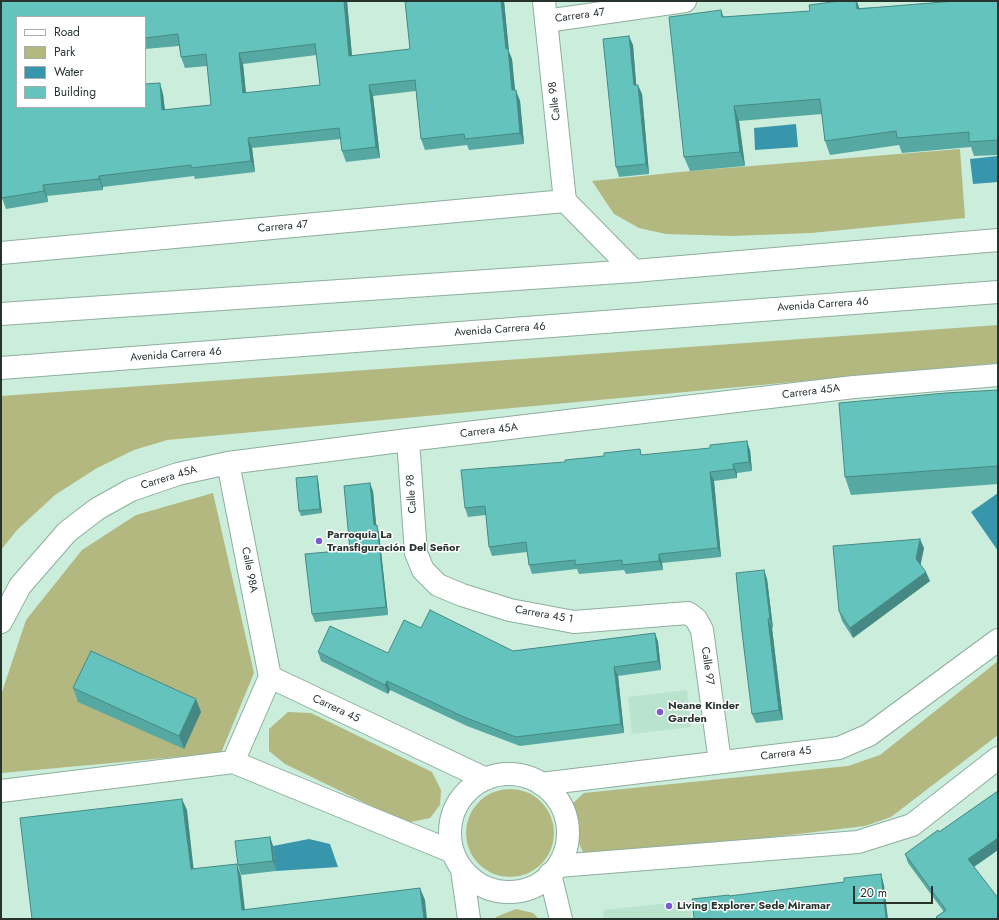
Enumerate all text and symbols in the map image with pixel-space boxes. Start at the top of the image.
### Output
street label: Carrera 47 [554,6,606,26]
legend [16,16,146,108]
text: Road [54,23,80,41]
text: Park [54,43,75,61]
text: Water [54,63,84,81]
street label: Calle 98 [546,81,564,121]
text: Building [54,83,96,101]
street label: Carrera 47 [257,218,309,236]
street label: Avenida Carrera 46 [777,295,869,315]
street label: Avenida Carrera 46 [454,320,546,340]
street label: Avenida Carrera 46 [130,345,222,365]
street label: Carrera 45A [781,382,841,402]
street label: Carrera 45A [459,421,519,441]
street label: Carrera 45A [139,463,199,493]
street label: Calle 98 [404,474,420,514]
place label: Parroquia La Transfiguración Del Señor [327,528,460,554]
marker: Parroquia La Transfiguración Del Señor [314,536,324,546]
street label: Calle 98A [238,546,260,594]
street label: Carrera 45 1 [514,603,574,627]
street label: Calle 97 [698,646,716,686]
street label: Carrera 45 [310,692,362,726]
place label: Neane Kinder Garden [668,699,740,725]
marker: Neane Kinder Garden [655,707,665,717]
street label: Carrera 45 [760,744,812,764]
scale bar [855,878,935,904]
text: 20 m [860,884,887,902]
place label: Living Explorer Sede Miramar [677,899,831,913]
marker: Living Explorer Sede Miramar [664,901,674,911]

